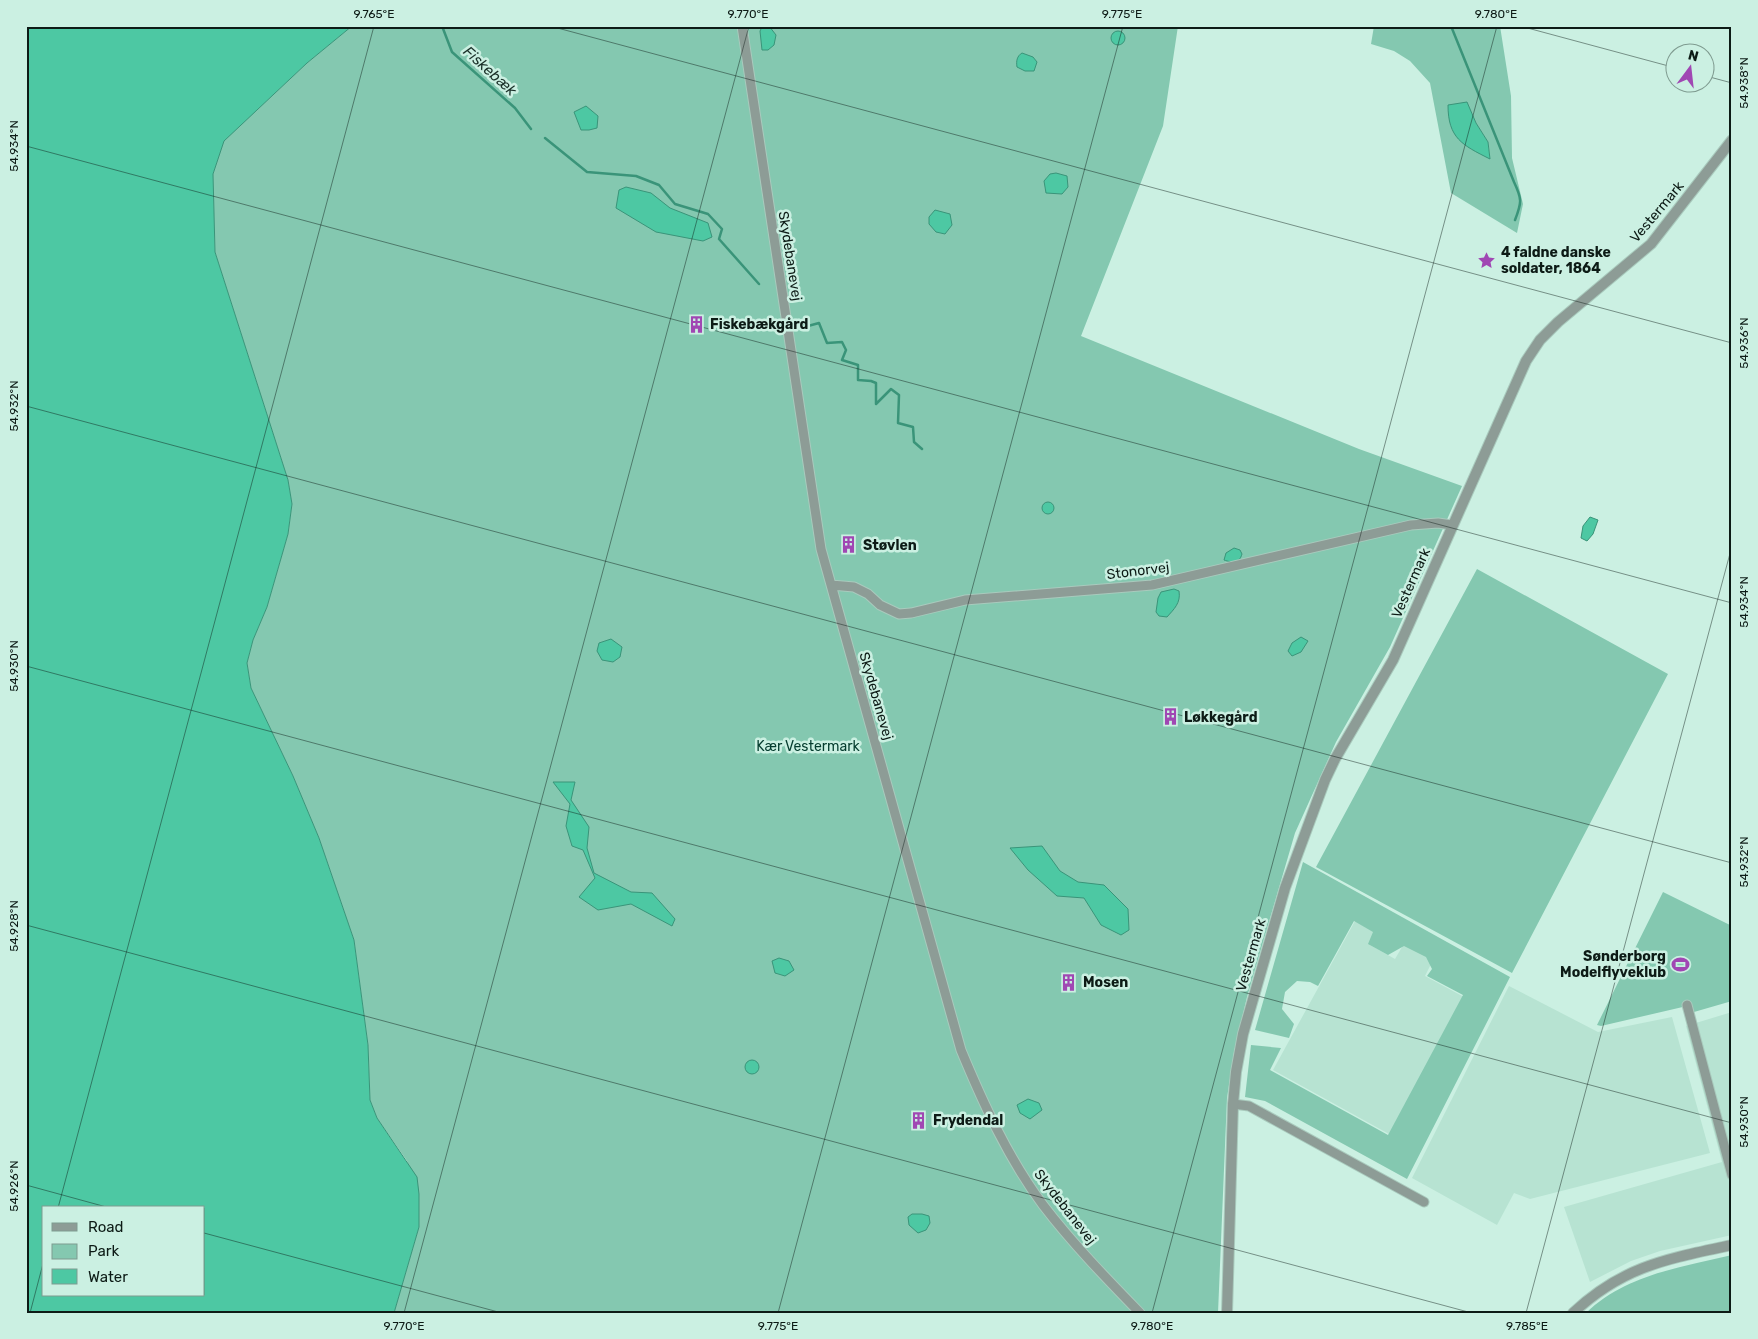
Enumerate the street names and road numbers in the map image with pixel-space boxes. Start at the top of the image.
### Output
street label: Vestermark [1626,177,1688,246]
street label: Skydebanevej [775,210,805,302]
street label: Vestermark [1388,545,1434,621]
street label: Stonorvej [1106,559,1170,583]
street label: Skydebanevej [855,650,897,742]
street label: Vestermark [1233,916,1270,993]
street label: Skydebanevej [1030,1166,1100,1248]

